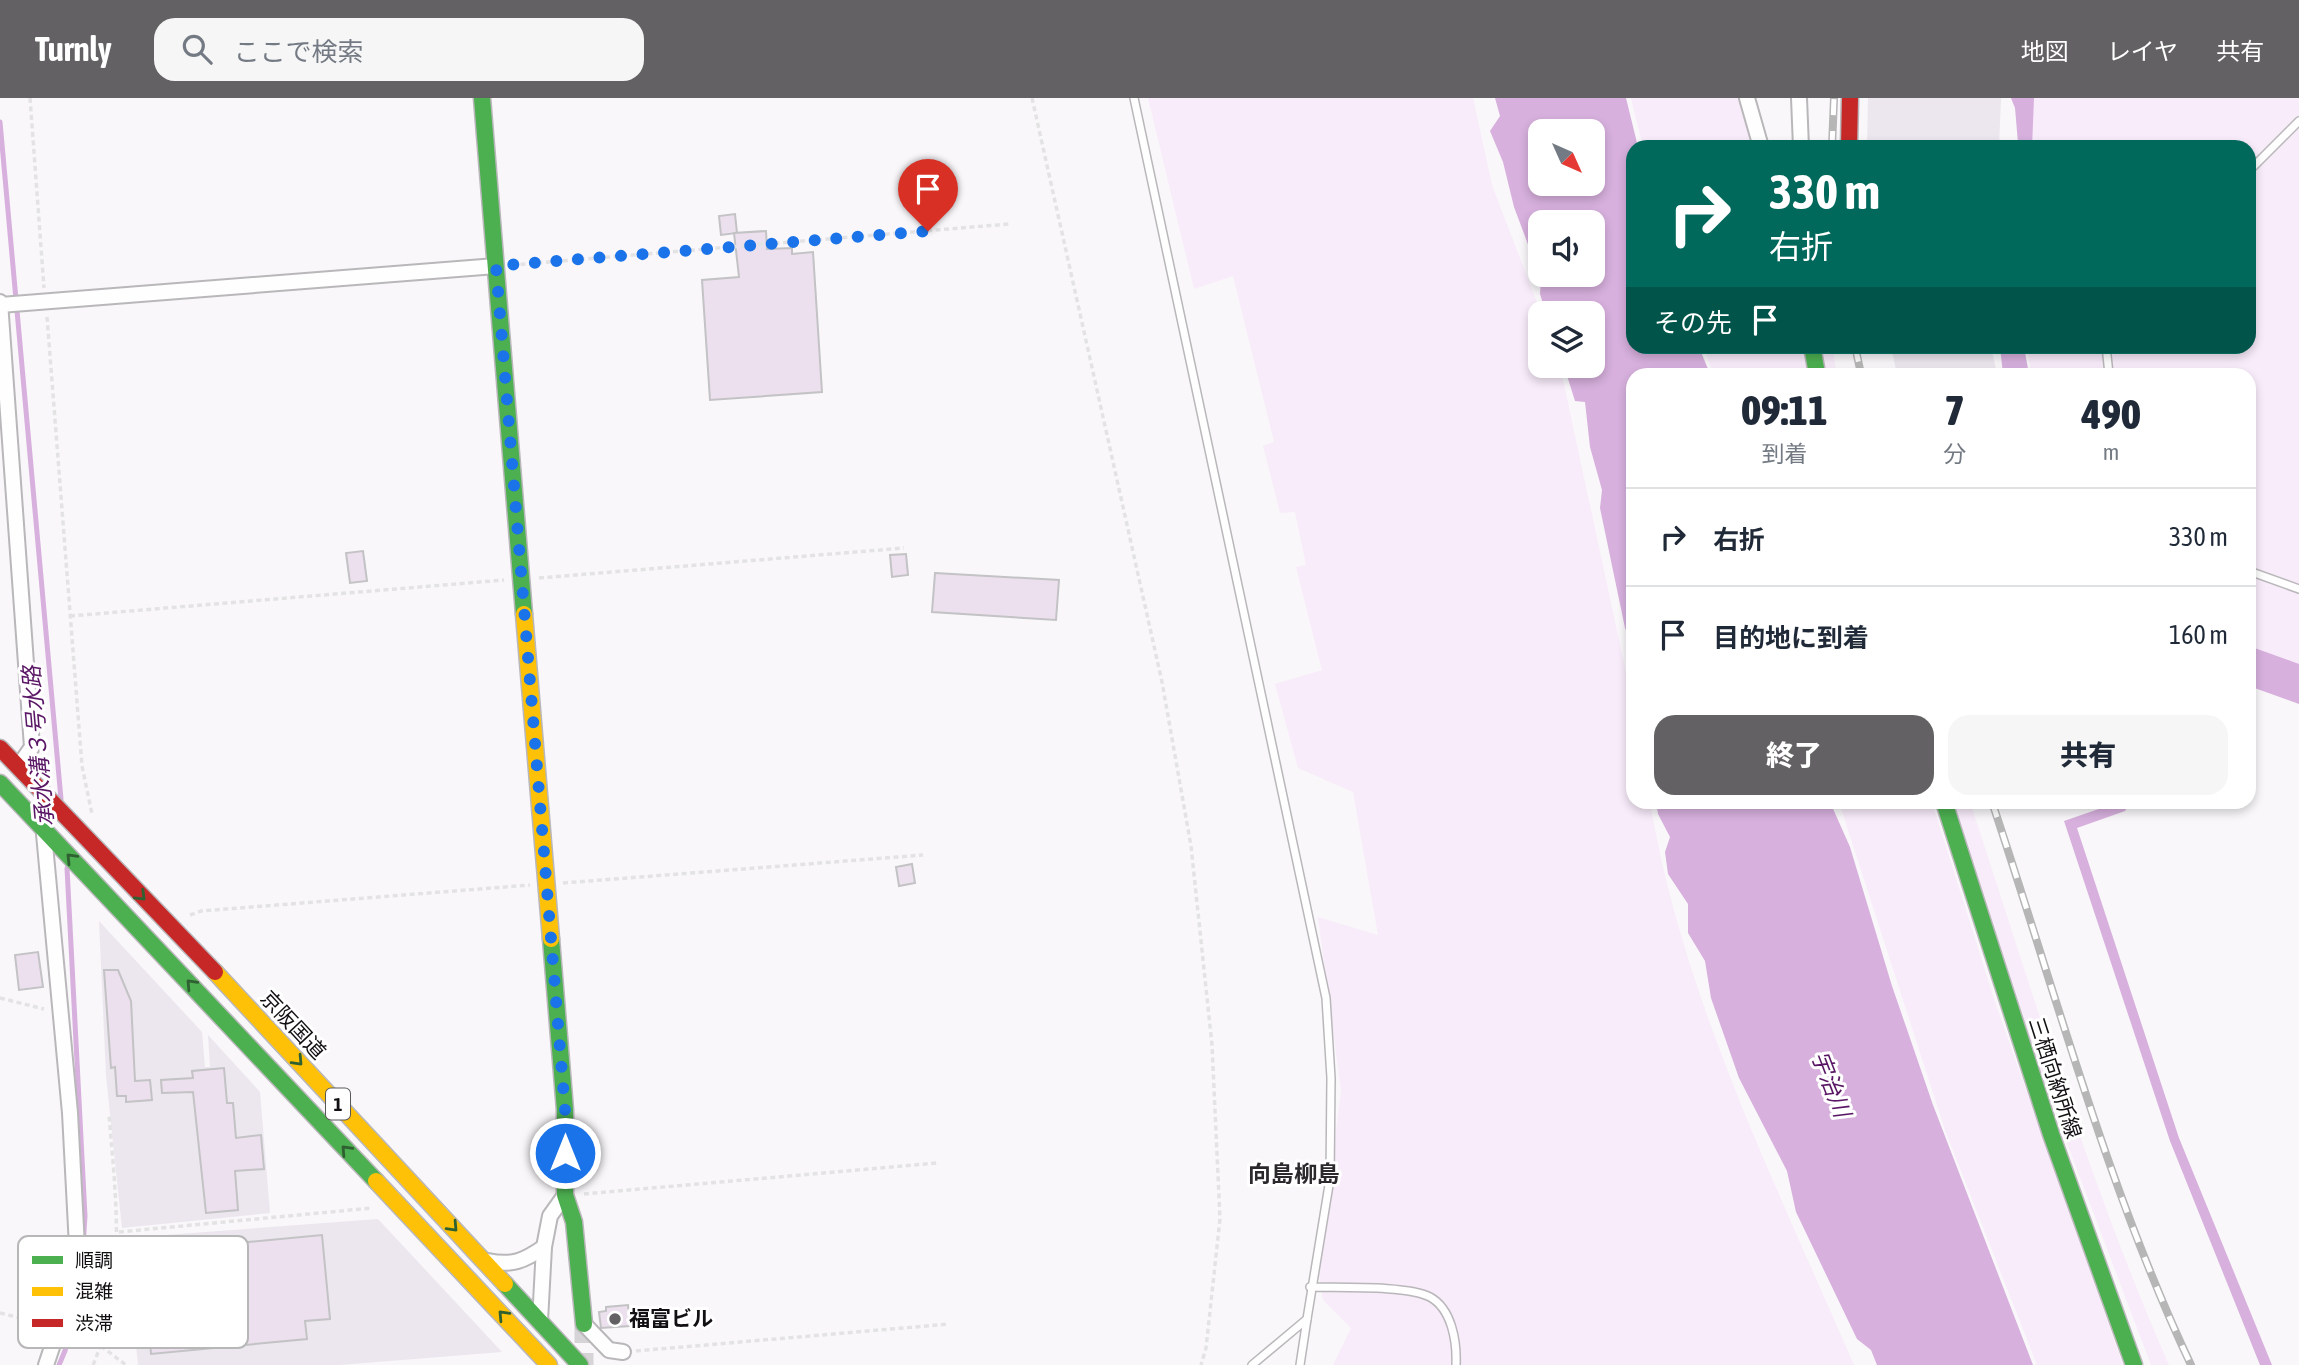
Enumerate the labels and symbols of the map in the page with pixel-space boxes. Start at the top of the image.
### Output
north arrow [1528,119,1605,196]
pin [898,159,958,231]
water label: 承水溝３号水路 [18,663,58,827]
one-way arrow [67,853,80,866]
one-way arrow [133,887,146,900]
one-way arrow [186,979,199,992]
street label: 京阪国道 [256,985,331,1063]
street label: 三栖向納所線 [2025,1014,2087,1141]
water label: 宇治川 [1806,1047,1857,1124]
one-way arrow [289,1053,302,1066]
road number: 1 [326,1088,350,1120]
position arrow [528,1116,602,1190]
one-way arrow [342,1145,355,1158]
district label: 向島柳島 [1248,1161,1340,1187]
one-way arrow [445,1219,457,1232]
legend [18,1236,248,1348]
text: 順調 [75,1249,113,1271]
text: 混雑 [75,1280,113,1302]
place label: 福富ビル [629,1306,713,1330]
one-way arrow [498,1311,511,1324]
marker: 福富ビル [607,1311,623,1327]
text: 渋滞 [75,1312,113,1334]

